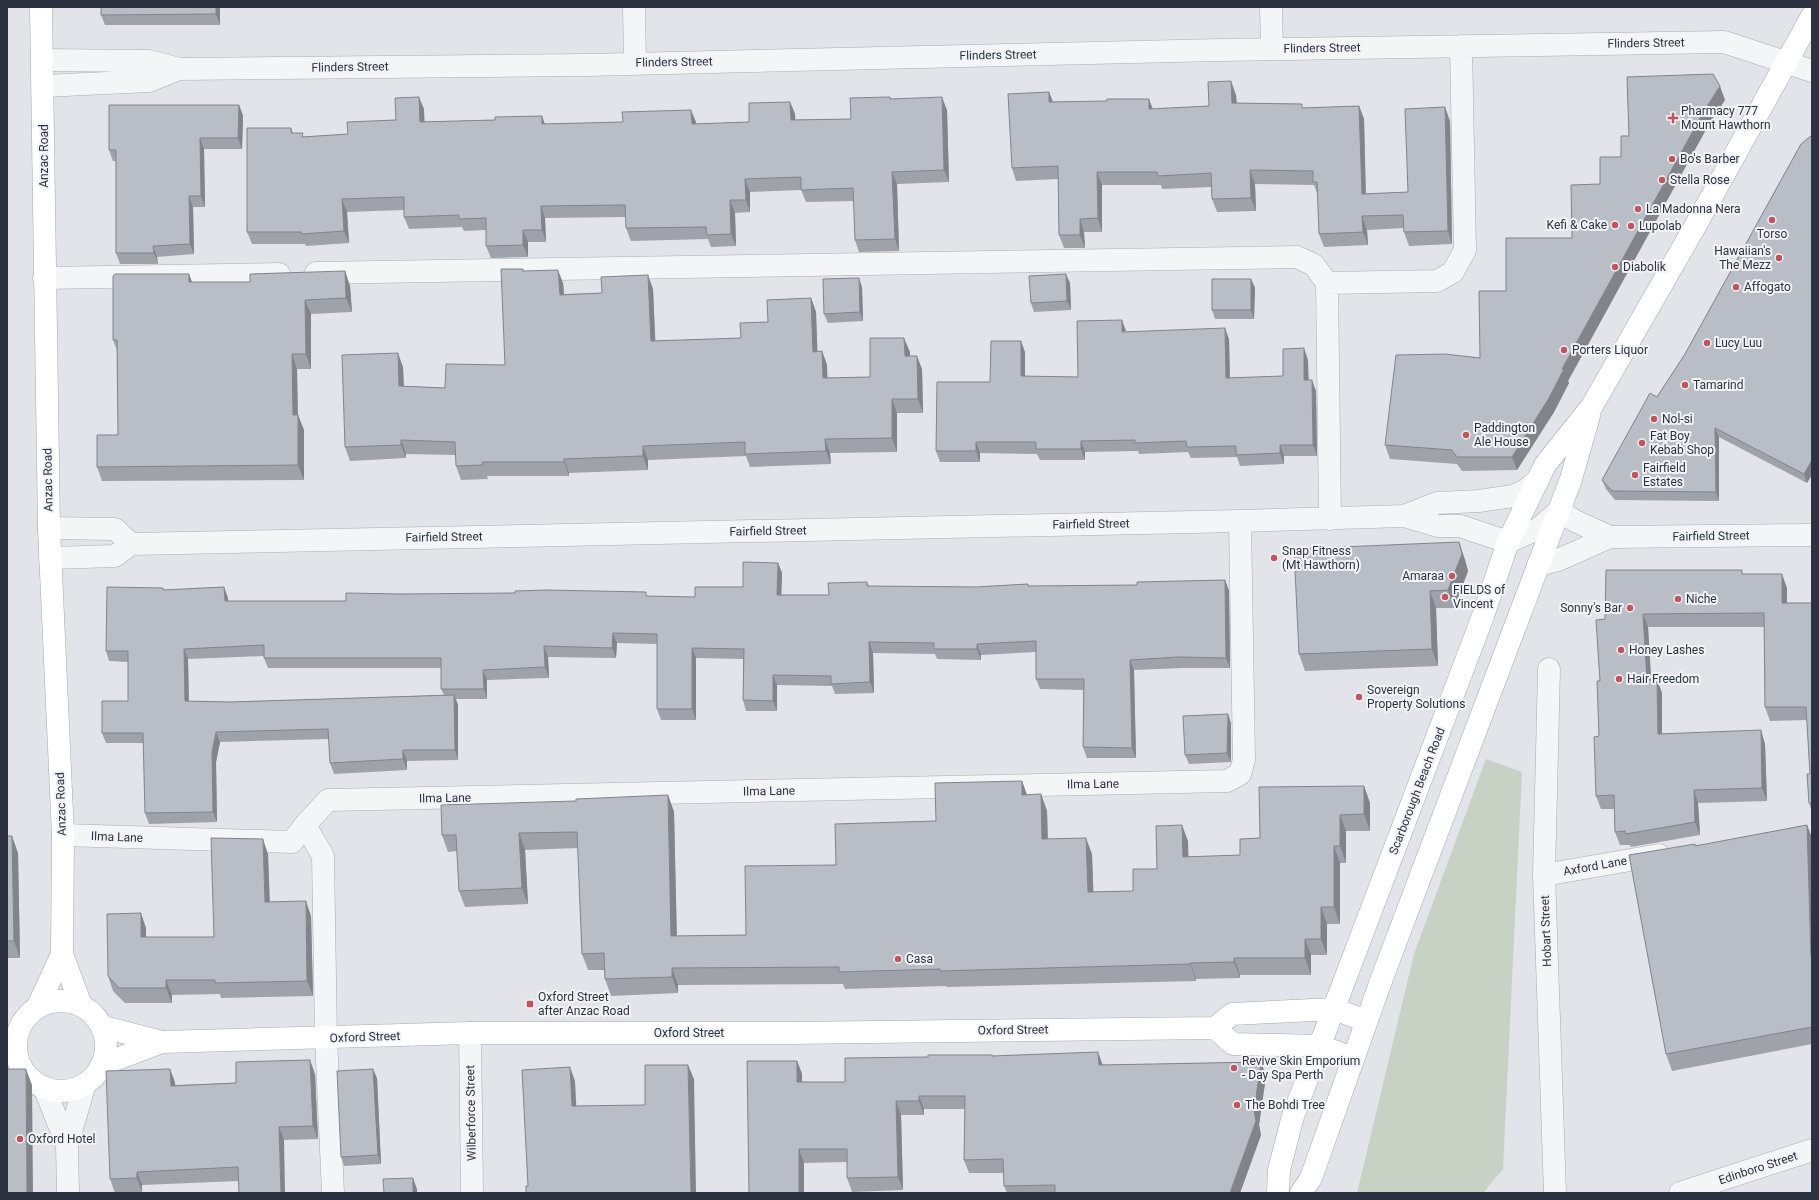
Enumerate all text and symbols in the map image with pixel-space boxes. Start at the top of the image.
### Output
street label: Flinders Street [1607,35,1685,51]
street label: Flinders Street [1283,40,1361,56]
street label: Flinders Street [959,47,1037,63]
street label: Flinders Street [635,54,713,70]
street label: Flinders Street [311,59,389,75]
place label: Pharmacy 777 Mount Hawthorn [1681,104,1771,132]
marker: Pharmacy 777 Mount Hawthorn [1668,113,1678,123]
street label: Anzac Road [37,124,51,188]
place label: Bo's Barber [1680,152,1740,166]
marker: Bo's Barber [1667,154,1677,164]
place label: Stella Rose [1670,173,1730,187]
marker: Stella Rose [1657,175,1667,185]
place label: La Madonna Nera [1646,202,1741,216]
marker: La Madonna Nera [1633,204,1643,214]
marker: Torso [1767,215,1777,225]
place label: Kefi & Cake [1547,218,1607,232]
place label: Lupolab [1639,219,1682,233]
marker: Kefi & Cake [1610,220,1620,230]
marker: Lupolab [1626,221,1636,231]
place label: Torso [1757,227,1787,241]
place label: Hawaiian's The Mezz [1714,244,1771,272]
marker: Hawaiian's The Mezz [1774,253,1784,263]
place label: Diabolik [1623,260,1667,274]
marker: Diabolik [1610,262,1620,272]
place label: Affogato [1744,280,1791,294]
marker: Affogato [1731,282,1741,292]
place label: Lucy Luu [1715,336,1762,350]
marker: Lucy Luu [1702,338,1712,348]
place label: Porters Liquor [1572,343,1648,357]
marker: Porters Liquor [1559,345,1569,355]
place label: Tamarind [1693,378,1743,392]
marker: Tamarind [1680,380,1690,390]
place label: Nol-si [1662,412,1693,426]
marker: Nol-si [1649,414,1659,424]
place label: Paddington Ale House [1474,421,1535,449]
place label: Fat Boy Kebab Shop [1650,429,1714,457]
marker: Paddington Ale House [1461,430,1471,440]
marker: Fat Boy Kebab Shop [1637,438,1647,448]
street label: Anzac Road [40,448,56,512]
place label: Fairfield Estates [1643,461,1686,489]
marker: Fairfield Estates [1630,470,1640,480]
street label: Fairfield Street [1052,516,1130,532]
street label: Fairfield Street [729,523,807,539]
street label: Fairfield Street [1672,528,1750,544]
street label: Fairfield Street [405,529,483,545]
place label: Snap Fitness (Mt Hawthorn) [1282,544,1360,572]
marker: Snap Fitness (Mt Hawthorn) [1269,553,1279,563]
place label: Amaraa [1402,569,1444,583]
marker: Amaraa [1447,571,1457,581]
place label: FIELDS of Vincent [1453,583,1506,611]
marker: FIELDS of Vincent [1440,592,1450,602]
place label: Niche [1686,592,1717,606]
marker: Niche [1673,594,1683,604]
place label: Sonny's Bar [1560,601,1622,615]
marker: Sonny's Bar [1625,603,1635,613]
place label: Honey Lashes [1629,643,1704,657]
marker: Honey Lashes [1616,645,1626,655]
place label: Hair Freedom [1627,672,1699,686]
marker: Hair Freedom [1614,674,1624,684]
place label: Sovereign Property Solutions [1367,683,1465,711]
marker: Sovereign Property Solutions [1354,692,1364,702]
street label: Scarborough Beach Road [1386,725,1448,857]
street label: Anzac Road [53,772,69,836]
street label: Ilma Lane [1067,777,1119,791]
street label: Ilma Lane [743,784,795,798]
street label: Ilma Lane [419,791,471,805]
street label: Ilma Lane [91,829,143,845]
street label: Axford Lane [1562,854,1628,878]
street label: Hobart Street [1538,895,1554,967]
place label: Casa [906,952,933,966]
marker: Casa [893,954,903,964]
place label: Oxford Street after Anzac Road [538,990,630,1018]
marker: Oxford Street after Anzac Road [525,999,535,1009]
street label: Oxford Street [978,1022,1048,1038]
street label: Oxford Street [654,1026,724,1040]
street label: Oxford Street [329,1029,401,1045]
place label: Revive Skin Emporium - Day Spa Perth [1242,1054,1360,1082]
marker: Revive Skin Emporium - Day Spa Perth [1229,1063,1239,1073]
street label: Wilberforce Street [463,1065,479,1161]
place label: The Bohdi Tree [1245,1098,1325,1112]
marker: The Bohdi Tree [1232,1100,1242,1110]
place label: Oxford Hotel [28,1132,96,1146]
marker: Oxford Hotel [15,1134,25,1144]
street label: Edinboro Street [1717,1149,1799,1187]

